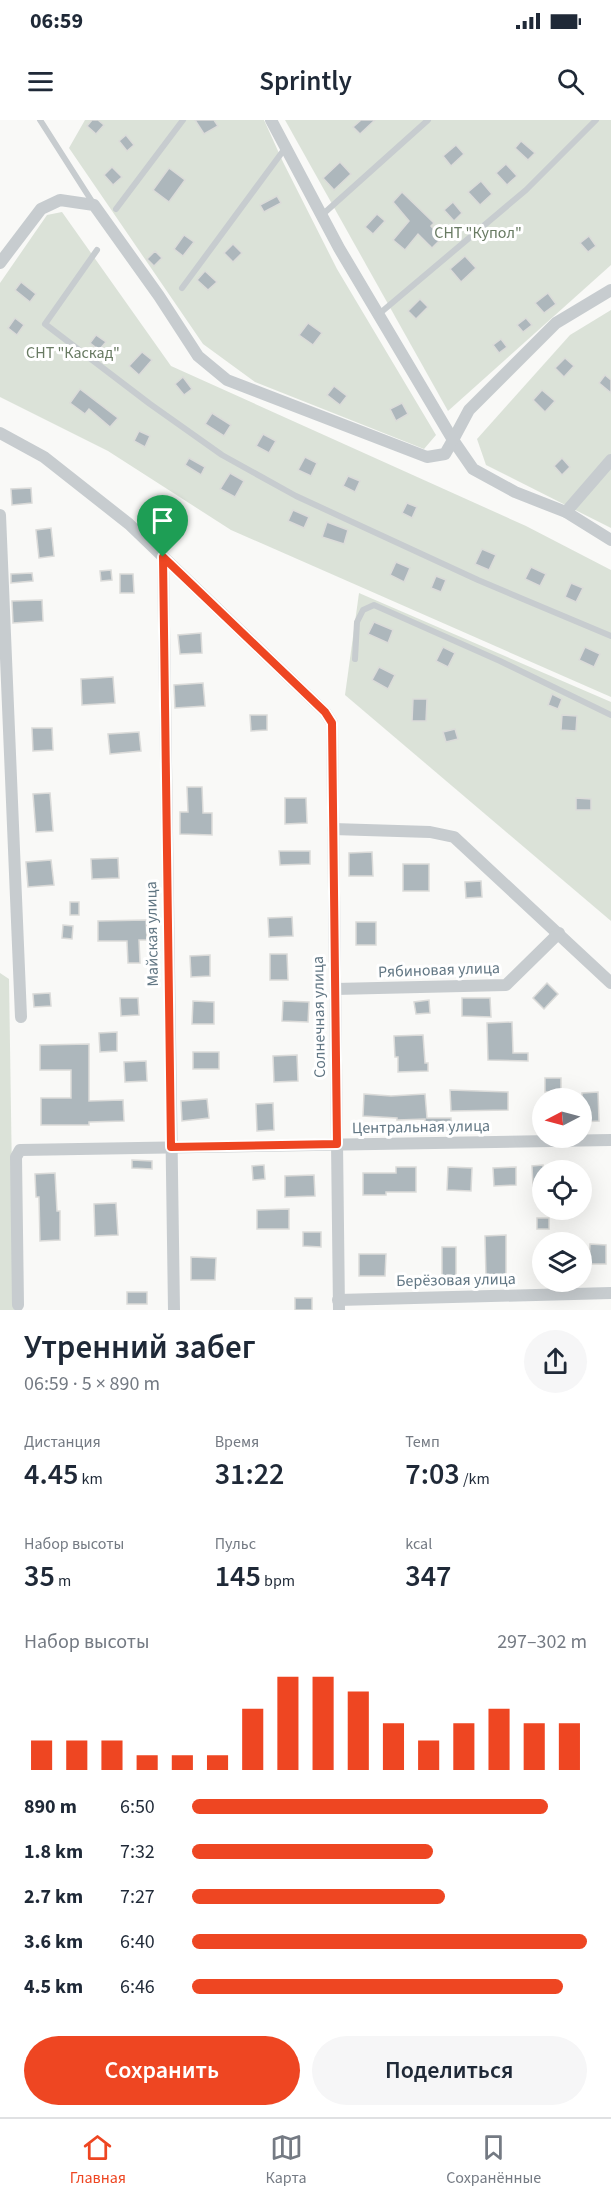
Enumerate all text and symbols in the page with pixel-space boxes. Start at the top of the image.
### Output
text: 06:59 [30,5,83,37]
text: Sprintly [259,62,352,101]
icon: menu [24,65,57,98]
icon: search [554,65,587,98]
park label: СНТ "Купол" [434,222,522,244]
park label: СНТ "Каскад" [26,342,120,364]
pin [137,495,188,557]
icon: arrive [146,504,179,537]
street label: Майская улица [140,881,164,987]
street label: Солнечная улица [307,956,331,1078]
street label: Рябиновая улица [378,957,500,983]
north arrow [532,1088,592,1148]
map controls [532,1088,592,1292]
street label: Центральная улица [352,1115,490,1139]
button: locate [532,1160,592,1220]
button: layers [532,1232,592,1292]
street label: Берёзовая улица [396,1268,516,1292]
text: Утренний забег [24,1324,256,1371]
button: share [524,1330,587,1393]
text: 06:59 · 5 × 890 m [24,1370,160,1398]
text: Дистанция [24,1431,101,1453]
text: Время [215,1431,259,1453]
text: Темп [405,1431,440,1453]
text: 4.45 [24,1453,78,1496]
text: 31:22 [215,1453,284,1496]
text: 7:03 [405,1453,460,1496]
text: km [78,1468,103,1490]
text: /km [460,1468,490,1490]
text: Набор высоты [24,1533,124,1555]
text: Пульс [215,1533,256,1555]
text: kcal [405,1533,432,1555]
text: 35 [24,1555,55,1598]
text: 145 [215,1555,261,1598]
text: 347 [405,1555,452,1598]
text: m [55,1570,71,1592]
text: bpm [261,1570,295,1592]
text: Набор высоты [24,1628,149,1656]
text: 297–302 m [497,1628,587,1656]
text: 890 m [24,1793,77,1821]
text: 6:50 [120,1793,155,1821]
text: 1.8 km [24,1838,83,1866]
text: 7:32 [120,1838,155,1866]
text: 2.7 km [24,1883,83,1911]
text: 7:27 [120,1883,155,1911]
text: 3.6 km [24,1928,83,1956]
text: 6:40 [120,1928,155,1956]
text: 4.5 km [24,1973,83,2001]
text: 6:46 [120,1973,155,2001]
button: Сохранить [24,2036,300,2105]
button: Поделиться [312,2036,587,2105]
tab: Главная [70,2131,126,2189]
tab: Карта [266,2131,307,2189]
tab: Сохранённые [446,2131,541,2189]

